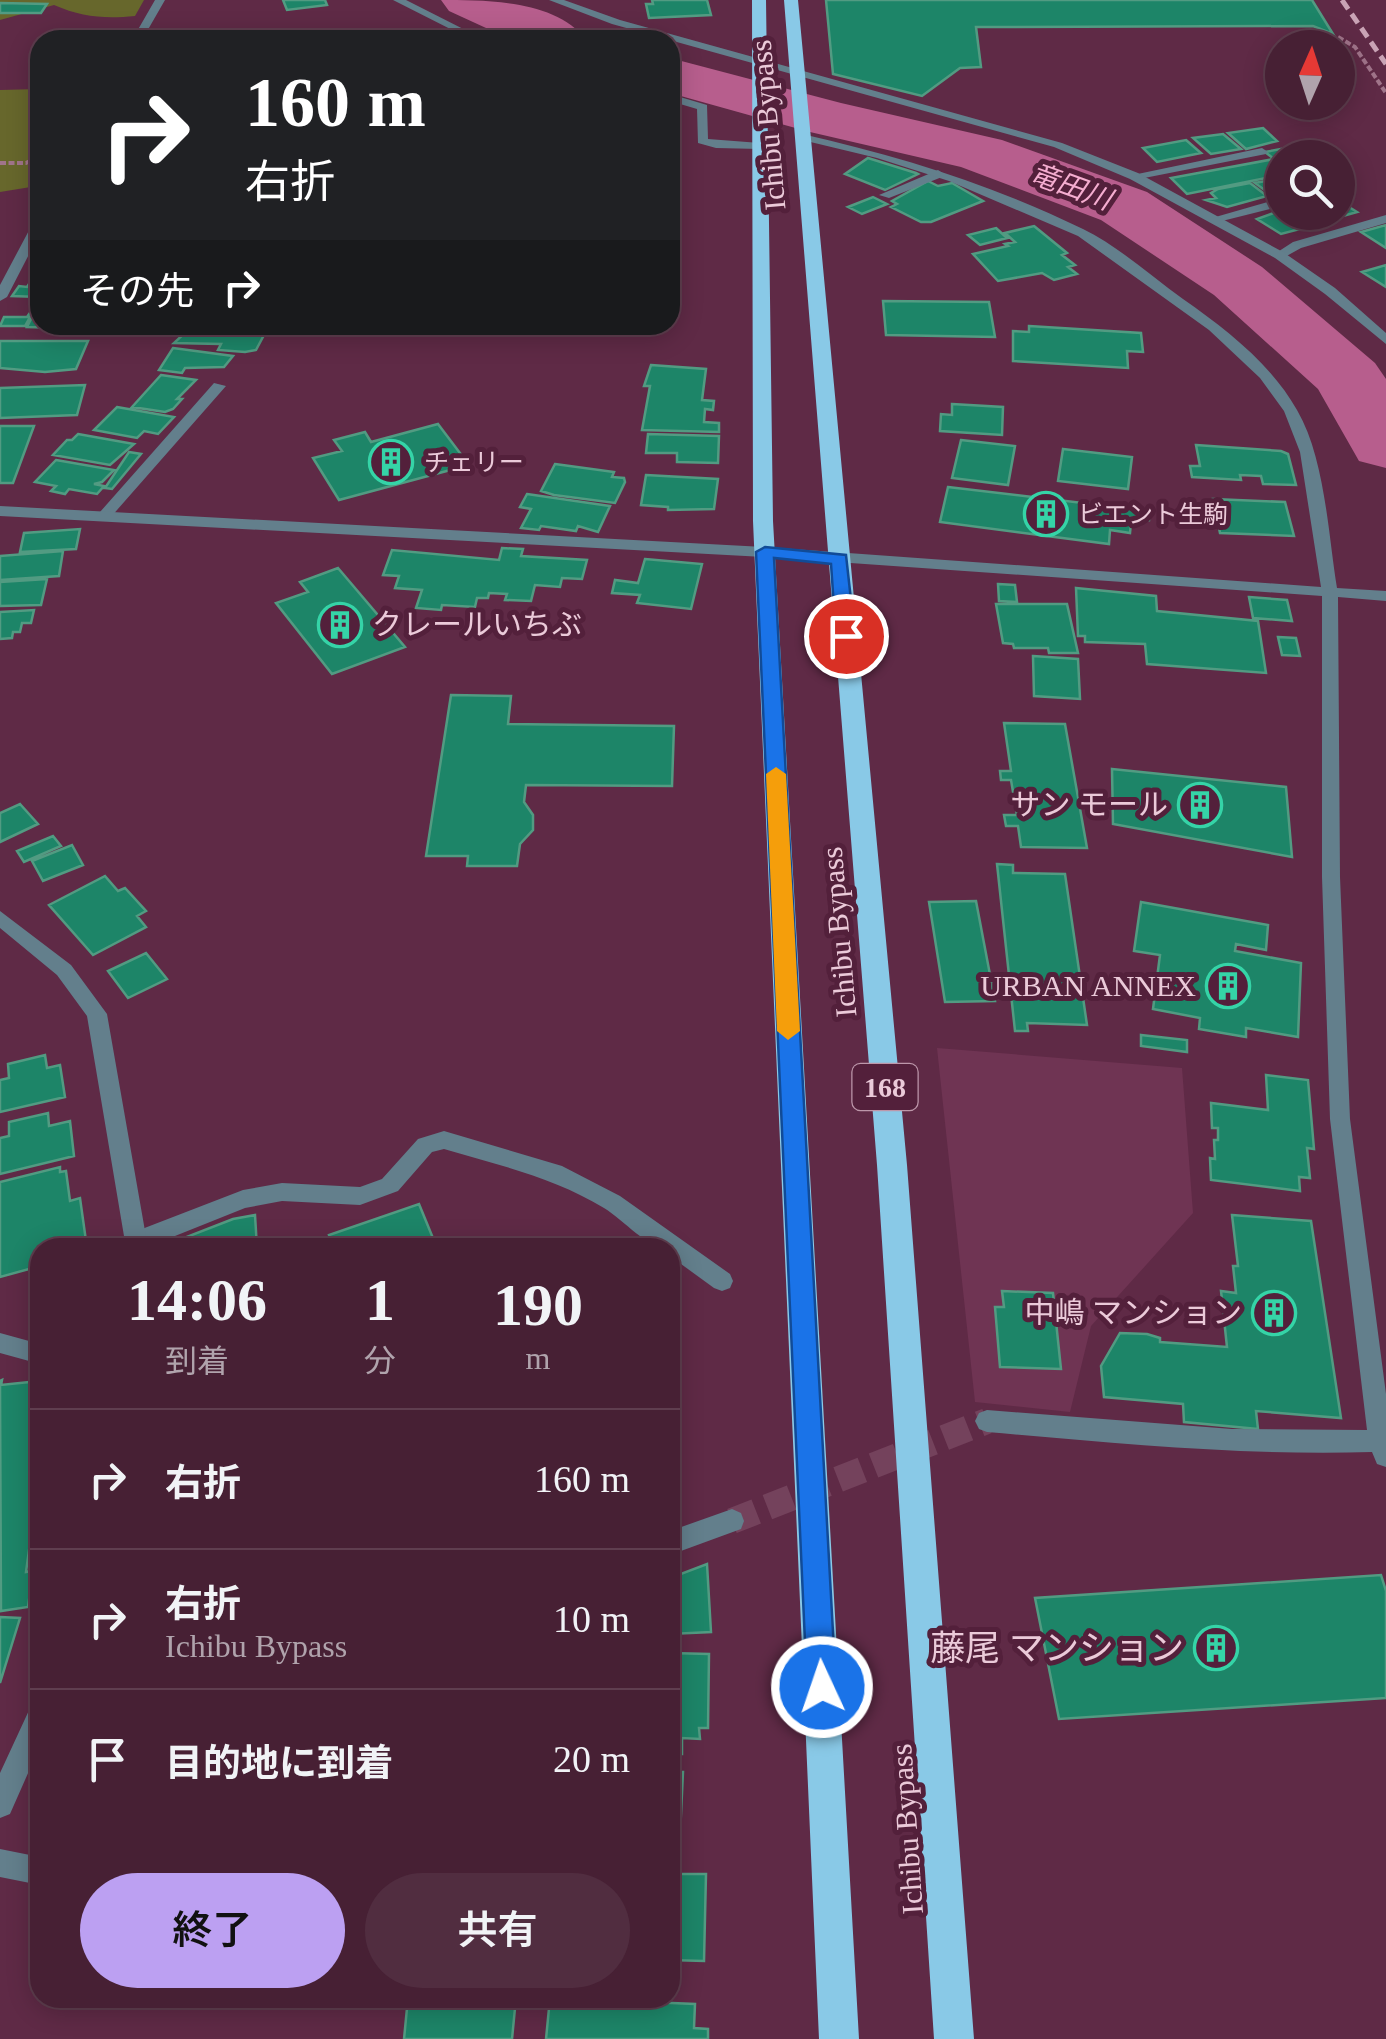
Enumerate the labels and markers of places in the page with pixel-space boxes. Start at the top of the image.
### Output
building icon: チェリー [368,439,414,485]
place label: チェリー [424,449,524,476]
building icon: ビエント生駒 [1023,491,1069,537]
place label: ビエント生駒 [1078,501,1228,528]
pin [804,594,889,679]
building icon: クレールいちぶ [317,602,363,648]
place label: クレールいちぶ [372,608,582,641]
building icon: サン モール [1177,782,1223,828]
place label: サン モール [1011,788,1168,821]
building icon: URBAN ANNEX [1205,963,1251,1009]
place label: URBAN ANNEX [980,969,1196,1002]
building icon: 中嶋 マンション [1251,1290,1297,1336]
place label: 中嶋 マンション [1025,1296,1242,1329]
building icon: 藤尾 マンション [1193,1625,1239,1671]
place label: 藤尾 マンション [930,1629,1184,1668]

